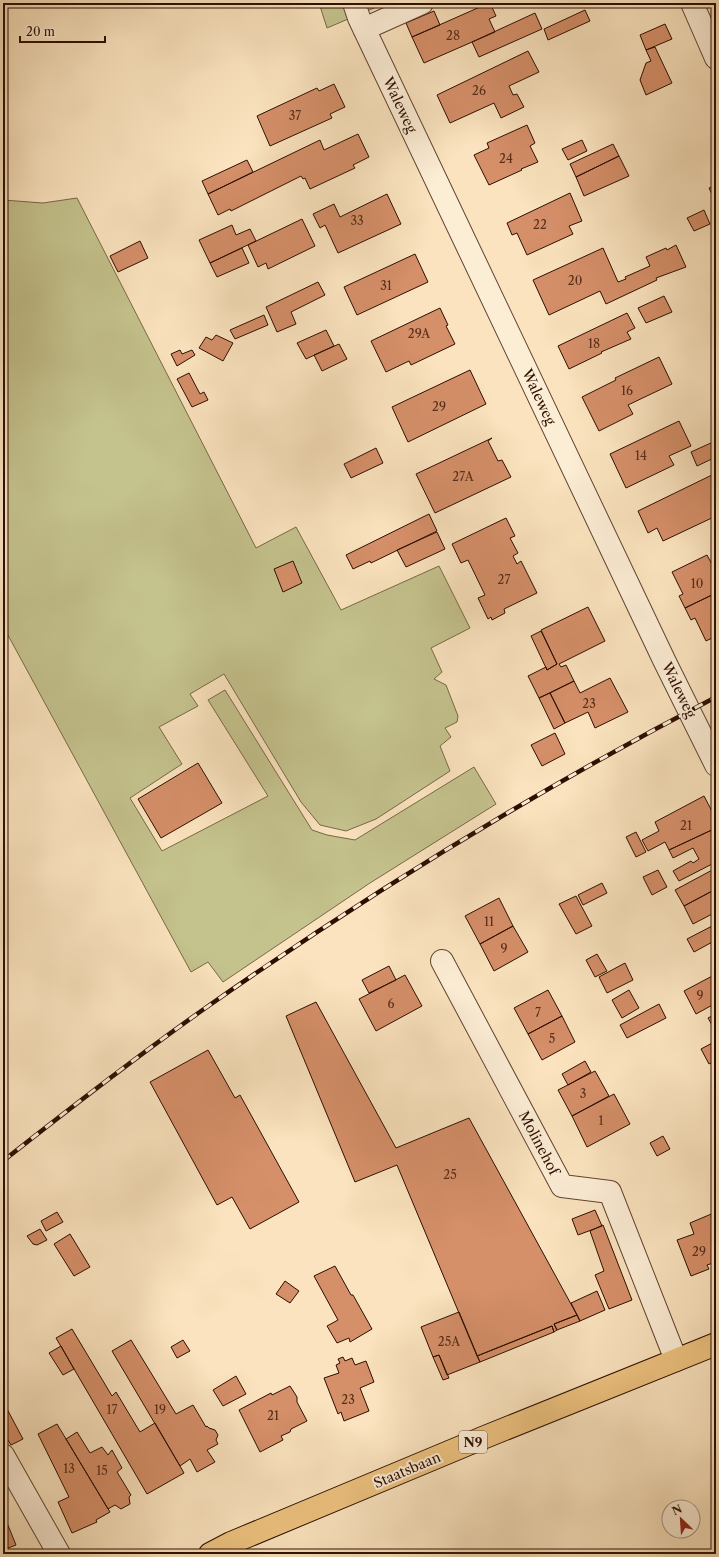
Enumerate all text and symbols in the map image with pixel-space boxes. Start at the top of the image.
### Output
scale bar [20,18,105,44]
text: 20 m [26,24,55,39]
house number: 28 [446,28,460,43]
street label: Waleweg [379,73,421,136]
house number: 26 [472,83,486,98]
house number: 37 [289,108,301,123]
house number: 24 [499,151,513,166]
house number: 33 [350,213,364,228]
house number: 22 [533,217,547,232]
house number: 20 [568,273,582,288]
house number: 31 [380,278,392,293]
house number: 29A [408,326,431,341]
house number: 18 [588,336,600,351]
street label: Waleweg [518,365,560,428]
house number: 16 [621,383,633,398]
house number: 29 [432,399,446,414]
house number: 14 [635,448,647,463]
house number: 27A [452,469,475,484]
house number: 27 [498,572,510,587]
house number: 10 [691,576,703,591]
street label: Waleweg [657,658,700,721]
house number: 23 [582,696,596,711]
house number: 21 [680,818,692,833]
house number: 11 [484,914,494,929]
house number: 9 [500,941,508,956]
house number: 9 [696,988,704,1003]
house number: 6 [387,996,395,1011]
house number: 7 [535,1005,541,1020]
house number: 5 [549,1031,555,1046]
house number: 3 [580,1086,586,1101]
street label: Molinehof [515,1108,564,1180]
house number: 1 [598,1113,604,1128]
house number: 25 [443,1167,457,1182]
house number: 29 [692,1244,706,1259]
house number: 25A [438,1334,461,1349]
house number: 23 [341,1392,355,1407]
house number: 17 [107,1402,118,1417]
house number: 19 [154,1402,166,1417]
house number: 21 [267,1408,279,1423]
road number: N9 [459,1431,487,1453]
street label: Staatsbaan [371,1448,443,1492]
house number: 13 [63,1461,75,1476]
house number: 15 [96,1463,108,1478]
north arrow [661,1499,701,1539]
text: N [669,1501,684,1518]

